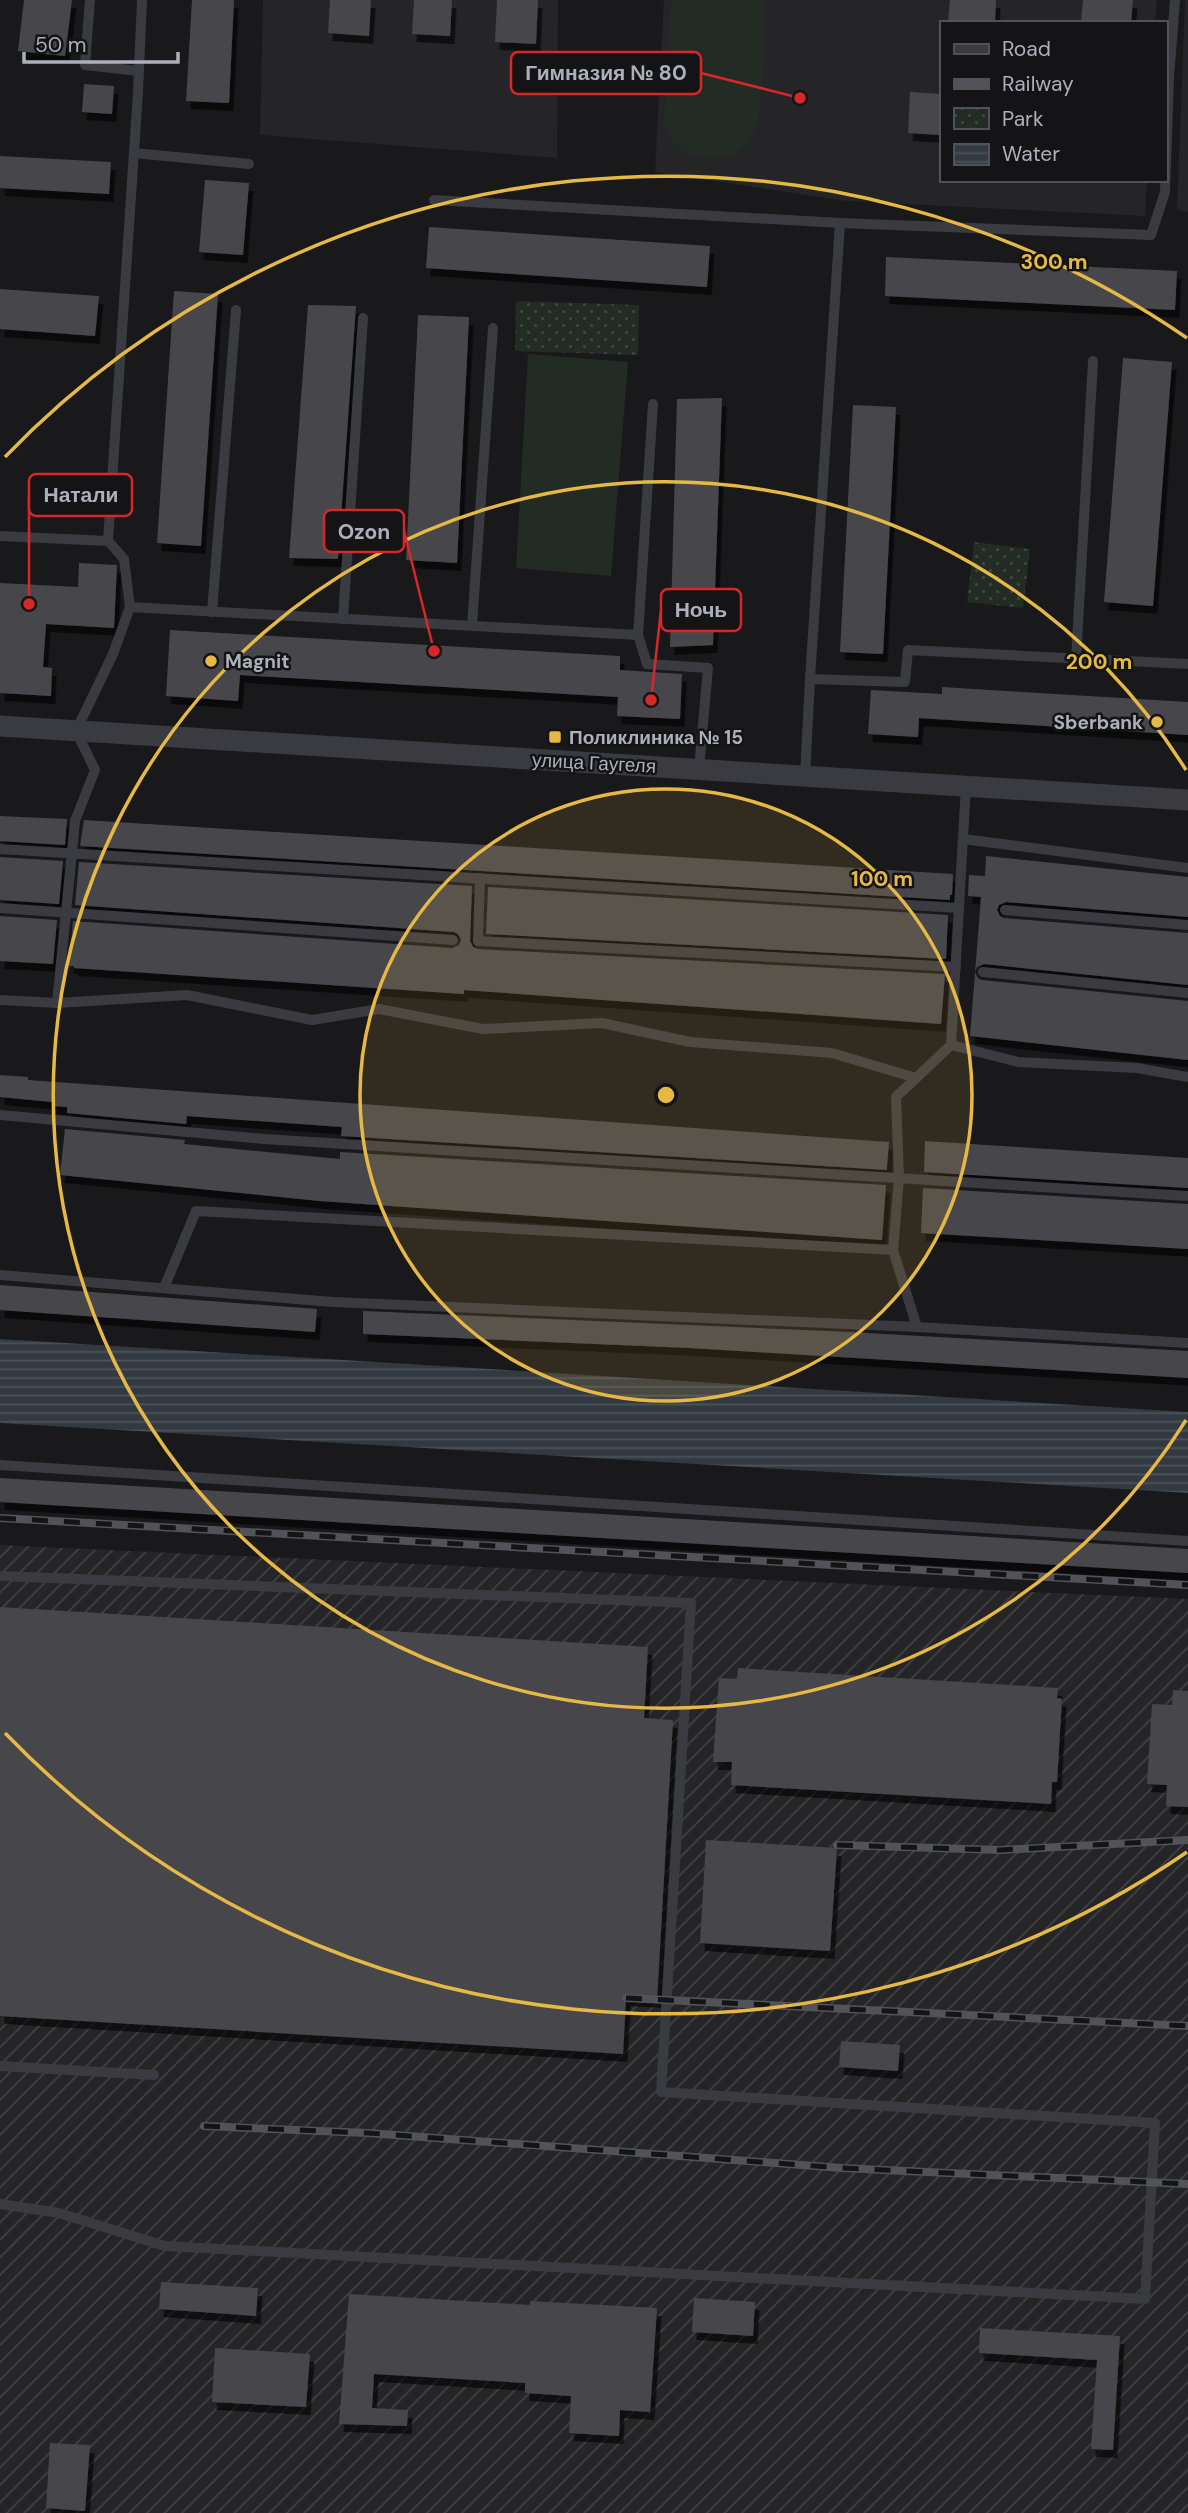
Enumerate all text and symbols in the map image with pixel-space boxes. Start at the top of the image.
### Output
scale bar [24,21,178,65]
legend [940,21,1167,182]
text: 50 m [35,31,86,59]
text: Road [1002,35,1051,63]
callout: Гимназия № 80 [511,52,701,94]
text: Гимназия № 80 [525,59,687,87]
text: Railway [1002,70,1074,98]
text: Park [1002,105,1044,133]
text: Water [1002,140,1060,168]
text: 300 m [1021,248,1087,276]
callout: Натали [29,474,132,516]
text: Натали [43,481,119,509]
callout: Ozon [324,510,404,552]
text: Ozon [338,518,390,546]
callout: Ночь [661,589,741,631]
text: Ночь [675,596,727,624]
text: 200 m [1066,648,1132,676]
place label: Magnit [225,649,289,674]
marker: Magnit [203,653,219,669]
place label: Sberbank [1054,710,1143,735]
marker: Sberbank [1149,714,1165,730]
place label: Поликлиника № 15 [569,725,743,750]
marker: Поликлиника № 15 [547,729,563,745]
street label: улица Гаугеля [531,747,657,779]
text: 100 m [851,865,913,893]
centre of rings [654,1083,678,1107]

